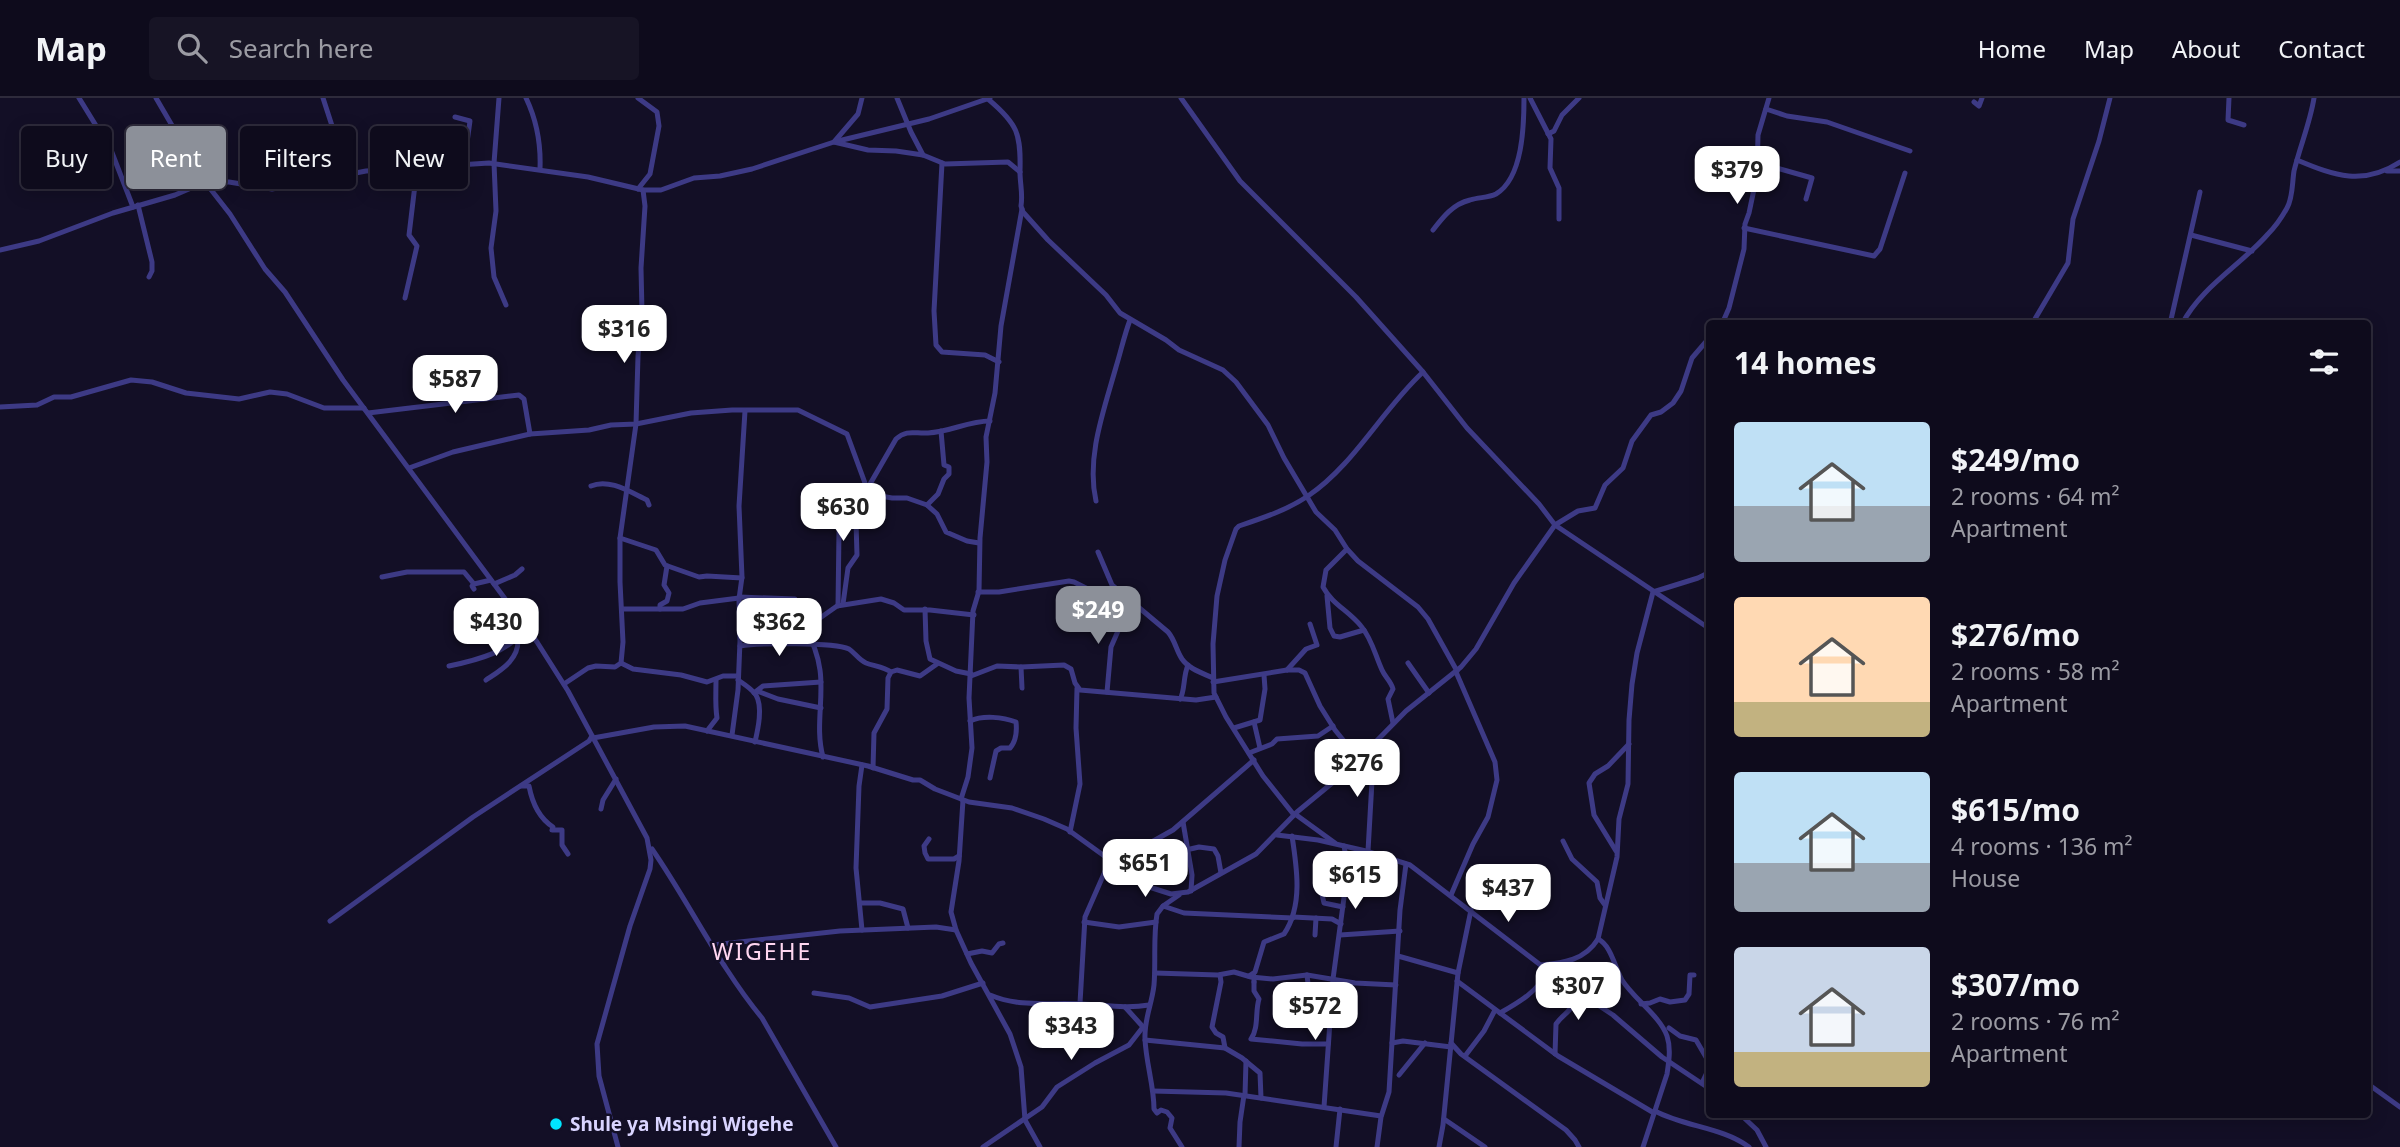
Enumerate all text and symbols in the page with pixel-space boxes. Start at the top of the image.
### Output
search box [149,17,639,80]
text: Map [35,26,107,71]
icon: search [173,29,211,67]
text: Search here [229,30,373,66]
text: Home [1978,32,2046,65]
text: Map [2084,32,2134,65]
text: About [2172,32,2240,65]
text: Contact [2278,32,2365,65]
chip: Buy [21,126,112,189]
chip: Rent [126,126,226,189]
chip: Filters [240,126,356,189]
chip: New [370,126,468,189]
pin: $379 [1696,146,1778,206]
text: $379 [1711,153,1763,185]
pin: $316 [583,306,665,365]
text: $316 [598,312,650,344]
text: 14 homes [1734,342,1877,383]
icon: filters [2305,343,2343,381]
pin: $587 [414,356,496,415]
text: $587 [429,362,481,394]
text: $249/mo [1951,439,2080,480]
icon: home [1790,450,1874,534]
text: 2 rooms · 64 m² [1951,480,2120,512]
pin: $630 [802,484,884,543]
text: $630 [817,490,869,522]
text: Apartment [1951,512,2068,544]
pin: $249 [1057,587,1139,646]
text: $249 [1072,593,1124,625]
pin: $430 [455,598,537,658]
pin: $362 [738,598,820,658]
text: $430 [470,605,522,637]
text: $362 [753,605,805,637]
text: $276/mo [1951,614,2080,655]
icon: home [1790,625,1874,709]
text: 2 rooms · 58 m² [1951,655,2120,687]
text: Apartment [1951,687,2068,719]
pin: $276 [1316,740,1398,799]
text: $276 [1331,746,1383,778]
text: $615/mo [1951,789,2080,830]
icon: home [1790,800,1874,884]
text: 4 rooms · 136 m² [1951,830,2133,862]
pin: $651 [1104,840,1186,899]
text: $651 [1119,846,1171,878]
pin: $615 [1314,852,1396,911]
text: $615 [1329,858,1381,890]
text: House [1951,862,2020,894]
pin: $437 [1467,864,1549,924]
text: $437 [1482,871,1534,903]
district label: WIGEHE [712,935,812,967]
pin: $307 [1537,962,1619,1022]
text: $307/mo [1951,964,2080,1005]
text: $307 [1552,969,1604,1001]
icon: home [1790,975,1874,1059]
pin: $572 [1274,982,1356,1042]
text: $572 [1289,989,1341,1021]
pin: $343 [1030,1002,1112,1062]
text: 2 rooms · 76 m² [1951,1005,2120,1037]
text: $343 [1045,1009,1097,1041]
text: Apartment [1951,1037,2068,1069]
place label: Shule ya Msingi Wigehe [570,1111,794,1137]
marker: Shule ya Msingi Wigehe [548,1116,564,1132]

